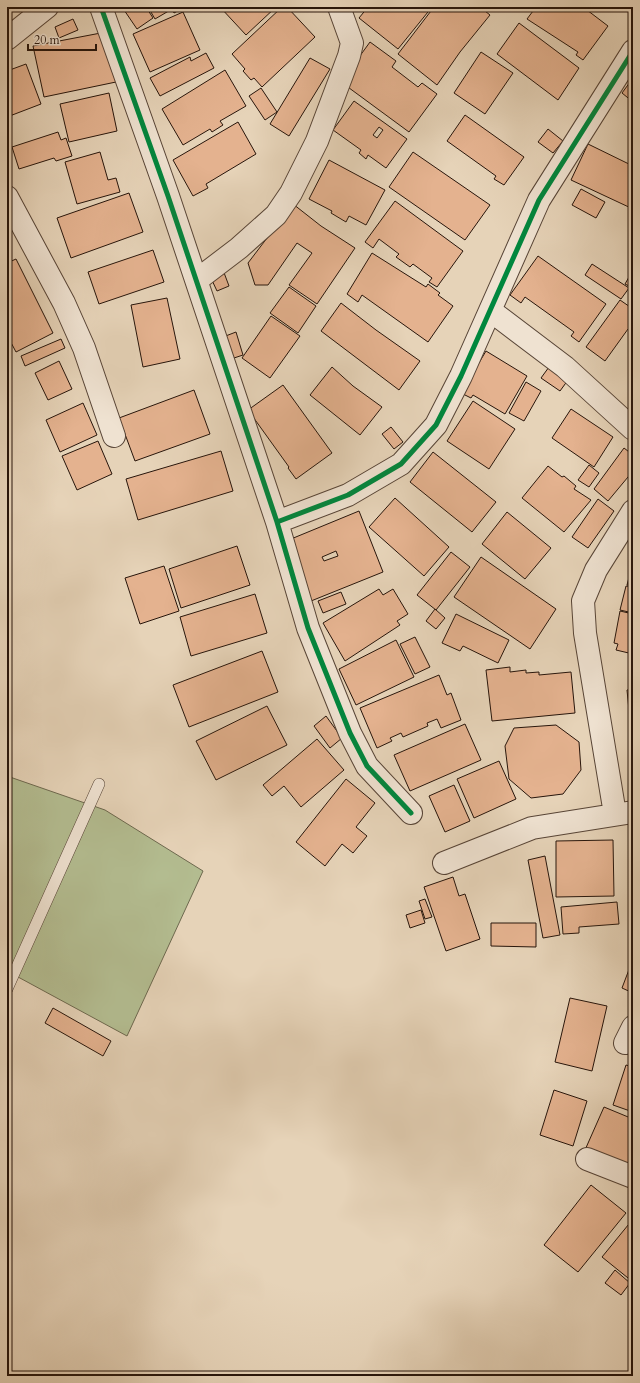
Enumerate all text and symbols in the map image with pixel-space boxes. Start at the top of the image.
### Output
scale bar [28,26,96,52]
text: 20 m [34,32,61,48]

